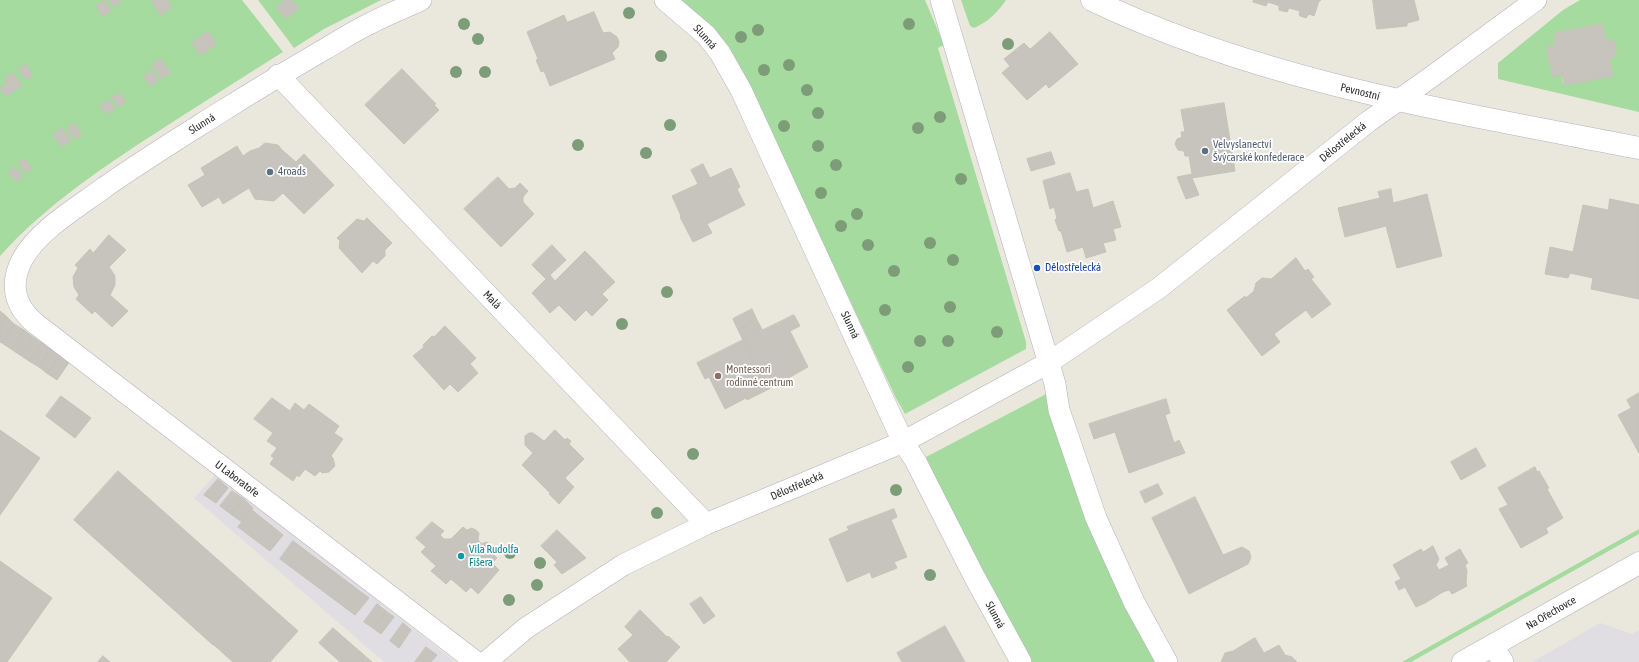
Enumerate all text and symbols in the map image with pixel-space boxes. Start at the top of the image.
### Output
street label: Slunná [691,22,719,52]
street label: Pevnostní [1339,81,1381,103]
street label: Slunná [186,111,218,137]
street label: Dělostřelecká [1317,119,1369,165]
place label: Velvyslanectví Švýcarské konfederace [1213,138,1304,164]
marker: Velvyslanectví Švýcarské konfederace [1200,146,1210,156]
place label: 4roads [278,165,306,179]
marker: 4roads [265,167,275,177]
place label: Dělostřelecká [1045,261,1101,275]
marker: Dělostřelecká [1032,263,1042,273]
street label: Malá [480,288,504,312]
street label: Slunná [838,309,862,341]
place label: Montessori rodinné centrum [726,363,793,389]
marker: Montessori rodinné centrum [713,371,723,381]
street label: U Laboratoře [212,458,262,500]
street label: Dělostřelecká [769,469,825,503]
place label: Vila Rudolfa Fišera [469,543,519,569]
marker: Vila Rudolfa Fišera [456,551,466,561]
street label: Na Ořechovce [1524,593,1578,633]
street label: Slunná [982,599,1008,631]

